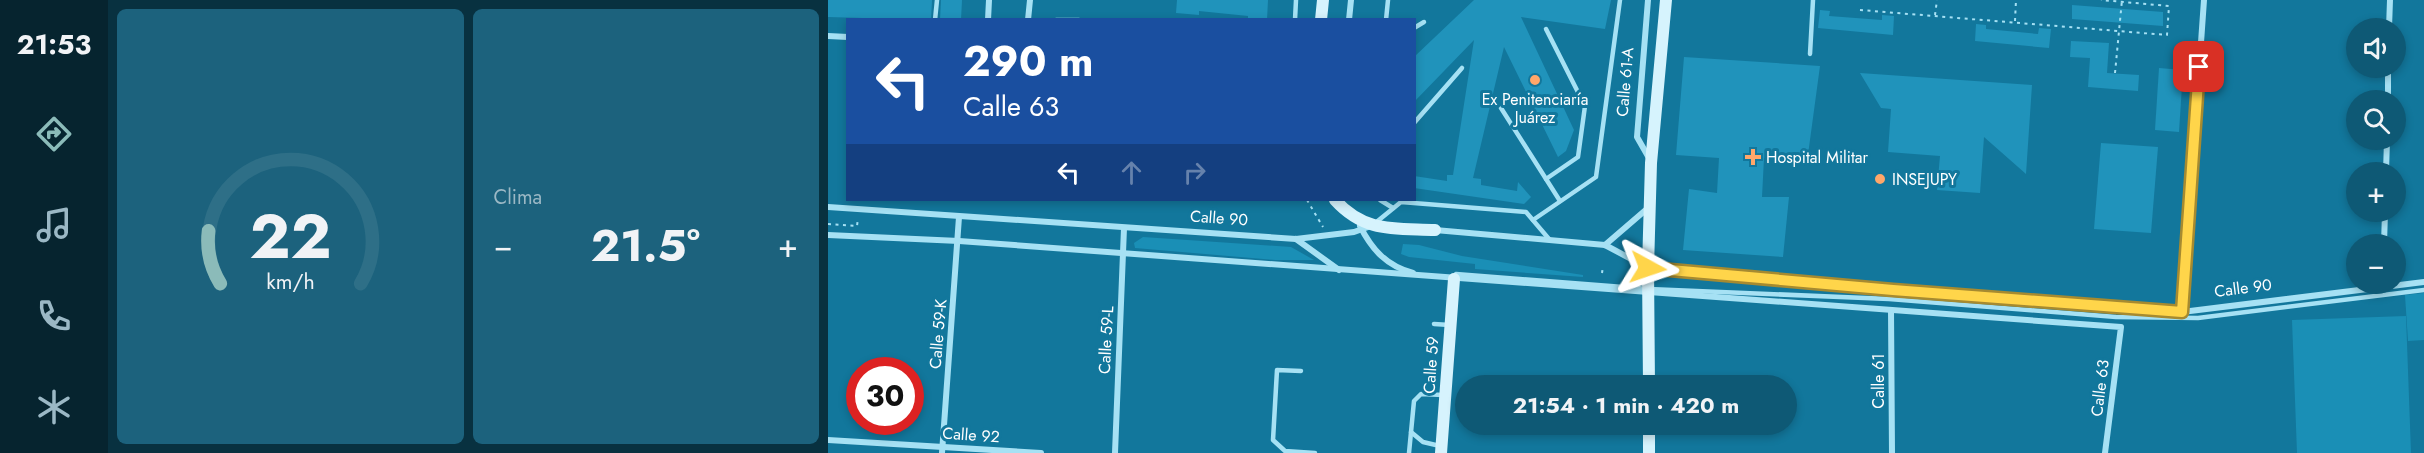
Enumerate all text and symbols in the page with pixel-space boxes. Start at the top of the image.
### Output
map controls [2346,18,2406,294]
button: sound [2346,18,2406,78]
text: 21:53 [17,25,91,64]
text: 290 m [963,31,1094,92]
pin [2173,41,2224,92]
icon: left [864,42,942,120]
street label: Calle 61-A [1611,46,1640,118]
icon: arrive [2182,50,2215,83]
marker: Ex Penitenciaría Juárez [1528,73,1542,87]
text: Calle 63 [963,87,1059,126]
place label: Ex Penitenciaría Juárez [1482,88,1588,129]
button: search [2346,90,2406,150]
icon: directions [33,113,75,155]
place label: Hospital Militar [1766,146,1868,169]
marker: Hospital Militar [1744,148,1762,166]
icon: left [1052,156,1085,189]
icon: ahead [1115,156,1148,189]
icon: right [1178,156,1211,189]
button: + [2346,162,2406,222]
place label: INSEJUPY [1892,168,1957,191]
marker: INSEJUPY [1873,172,1887,186]
text: Clima [494,183,542,212]
text: 22 [249,191,331,281]
icon: music [33,204,75,246]
street label: Calle 90 [1189,205,1249,231]
text: 21.5° [591,213,700,278]
text: − [494,222,513,269]
text: + [778,222,798,269]
button: − [2346,234,2406,294]
position arrow [1616,236,1680,300]
text: km/h [266,266,314,297]
street label: Calle 90 [2213,273,2273,303]
icon: phone [33,295,75,337]
street label: Calle 59-K [924,298,952,370]
street label: Calle 59-L [1093,305,1119,374]
street label: Calle 59 [1418,336,1444,394]
street label: Calle 61 [1867,353,1890,409]
speed limit sign: 30 [846,357,924,435]
street label: Calle 63 [2085,358,2115,418]
icon: climate [33,386,75,428]
text: 21:54 · 1 min · 420 m [1513,389,1739,421]
street label: Calle 92 [942,422,1000,448]

